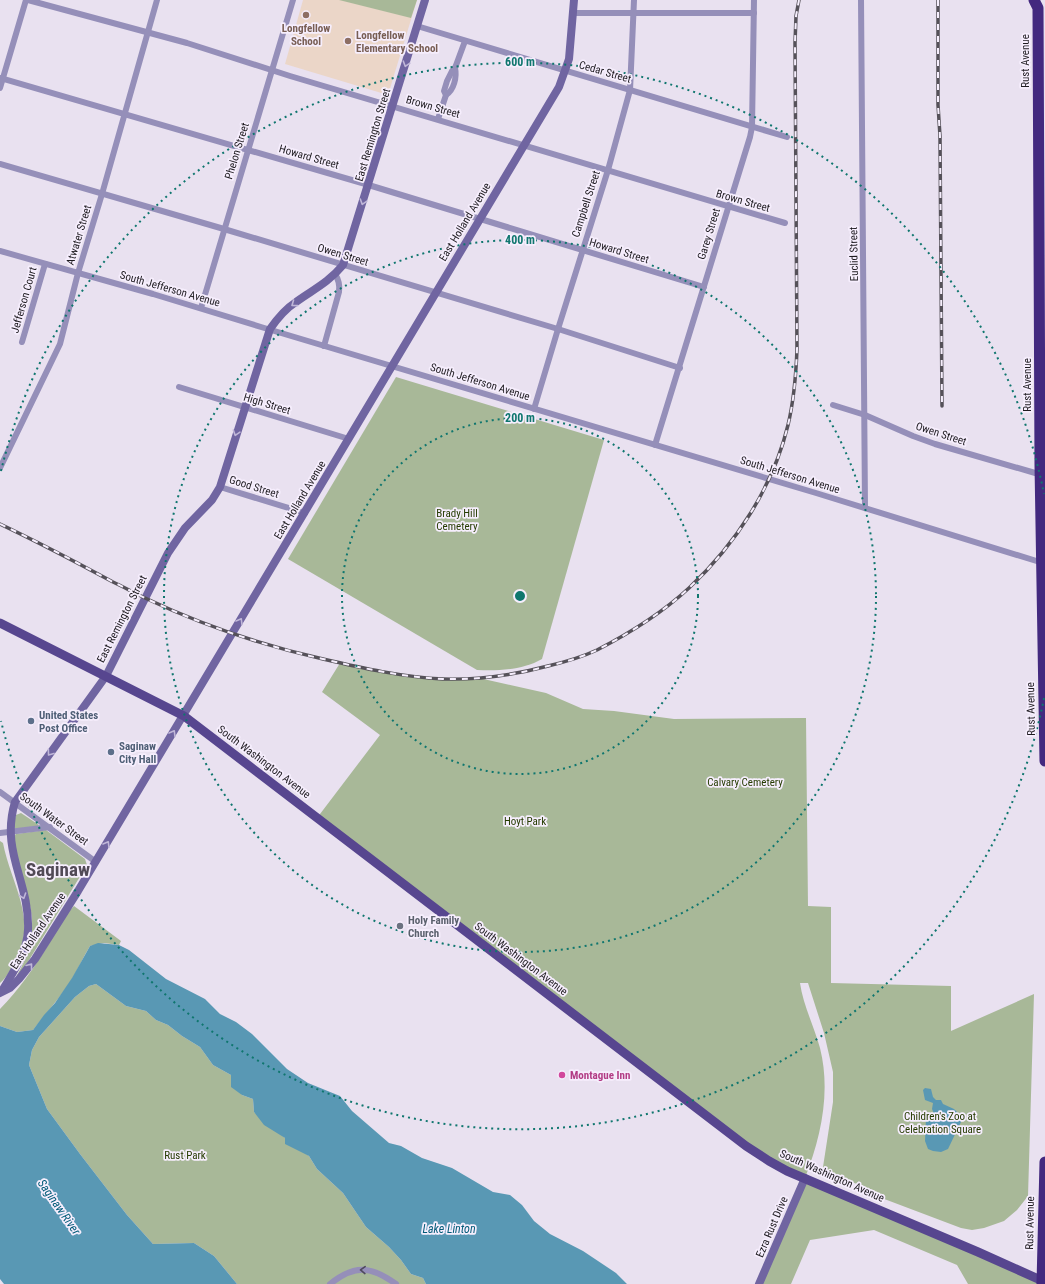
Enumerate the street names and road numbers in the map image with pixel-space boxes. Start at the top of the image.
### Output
street label: Rust Avenue [1019,34,1032,88]
street label: Cedar Street [577,58,633,86]
street label: East Remington Street [353,87,393,183]
street label: Brown Street [405,93,461,121]
street label: Phelon Street [222,121,252,181]
street label: Howard Street [278,142,340,172]
street label: Campbell Street [569,169,603,239]
street label: East Holland Avenue [436,180,494,264]
street label: Brown Street [715,187,771,215]
street label: Atwater Street [64,203,94,267]
street label: Garey Street [695,207,723,261]
street label: Euclid Street [847,227,861,281]
street label: Howard Street [588,236,650,266]
street label: Owen Street [316,241,370,269]
street label: Jefferson Court [8,265,40,335]
street label: South Jefferson Avenue [118,268,222,310]
street label: Rust Avenue [1021,358,1034,412]
street label: South Jefferson Avenue [429,361,531,403]
street label: High Street [242,391,292,417]
street label: Owen Street [914,420,968,448]
street label: South Jefferson Avenue [739,454,841,496]
street label: East Holland Avenue [271,458,329,542]
street label: Good Street [228,473,280,501]
street label: East Remington Street [94,573,150,665]
street label: Rust Avenue [1024,682,1038,736]
street label: South Washington Avenue [215,723,313,801]
street label: South Water Street [17,790,91,848]
street label: East Holland Avenue [8,890,68,972]
street label: South Washington Avenue [472,920,570,998]
street label: South Washington Avenue [778,1147,886,1205]
street label: Ezra Rust Drive [753,1194,791,1260]
street label: Rust Avenue [1023,1196,1037,1250]

